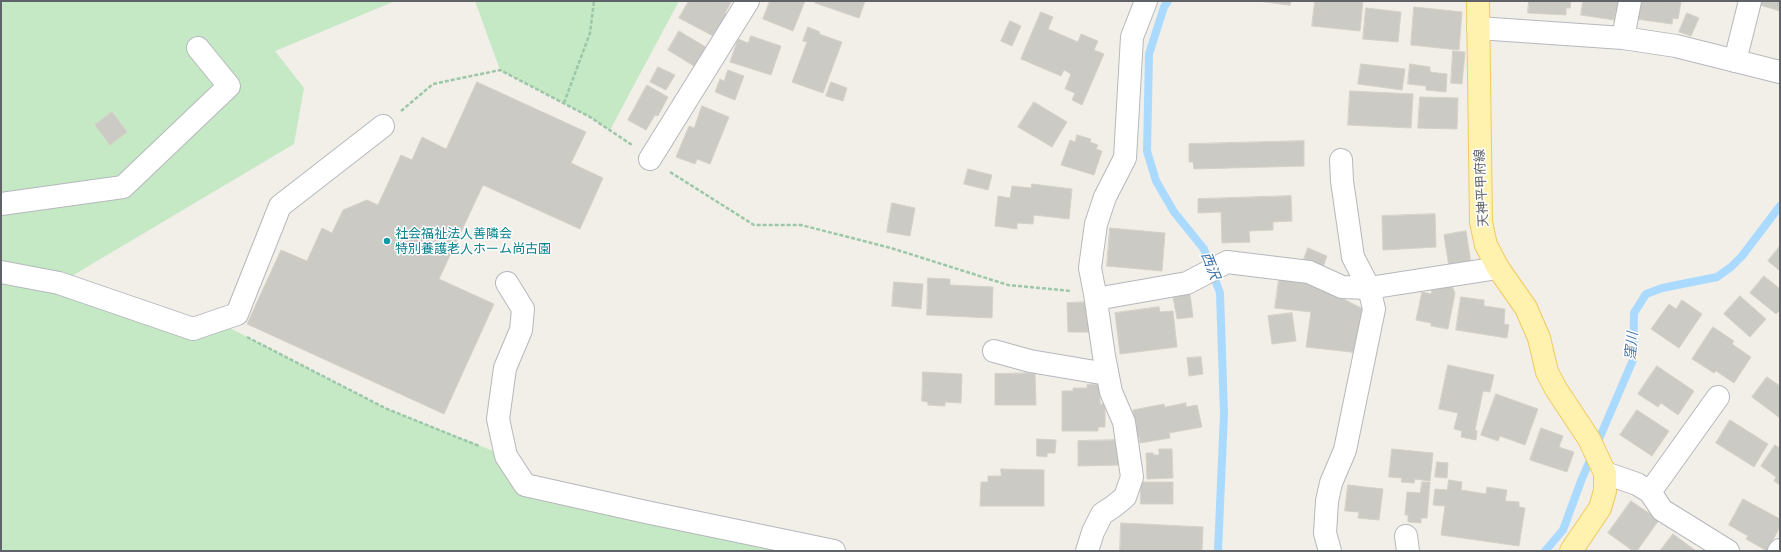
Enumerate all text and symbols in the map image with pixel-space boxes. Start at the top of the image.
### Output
street label: 天神平甲府線 [1472,149,1492,227]
place label: 社会福祉法人善隣会 特別養護老人ホーム尚古園 [395,226,551,257]
marker: 社会福祉法人善隣会 特別養護老人ホーム尚古園 [382,236,392,246]
water label: 西沢 [1197,250,1223,282]
water label: 窪川 [1622,331,1642,361]

